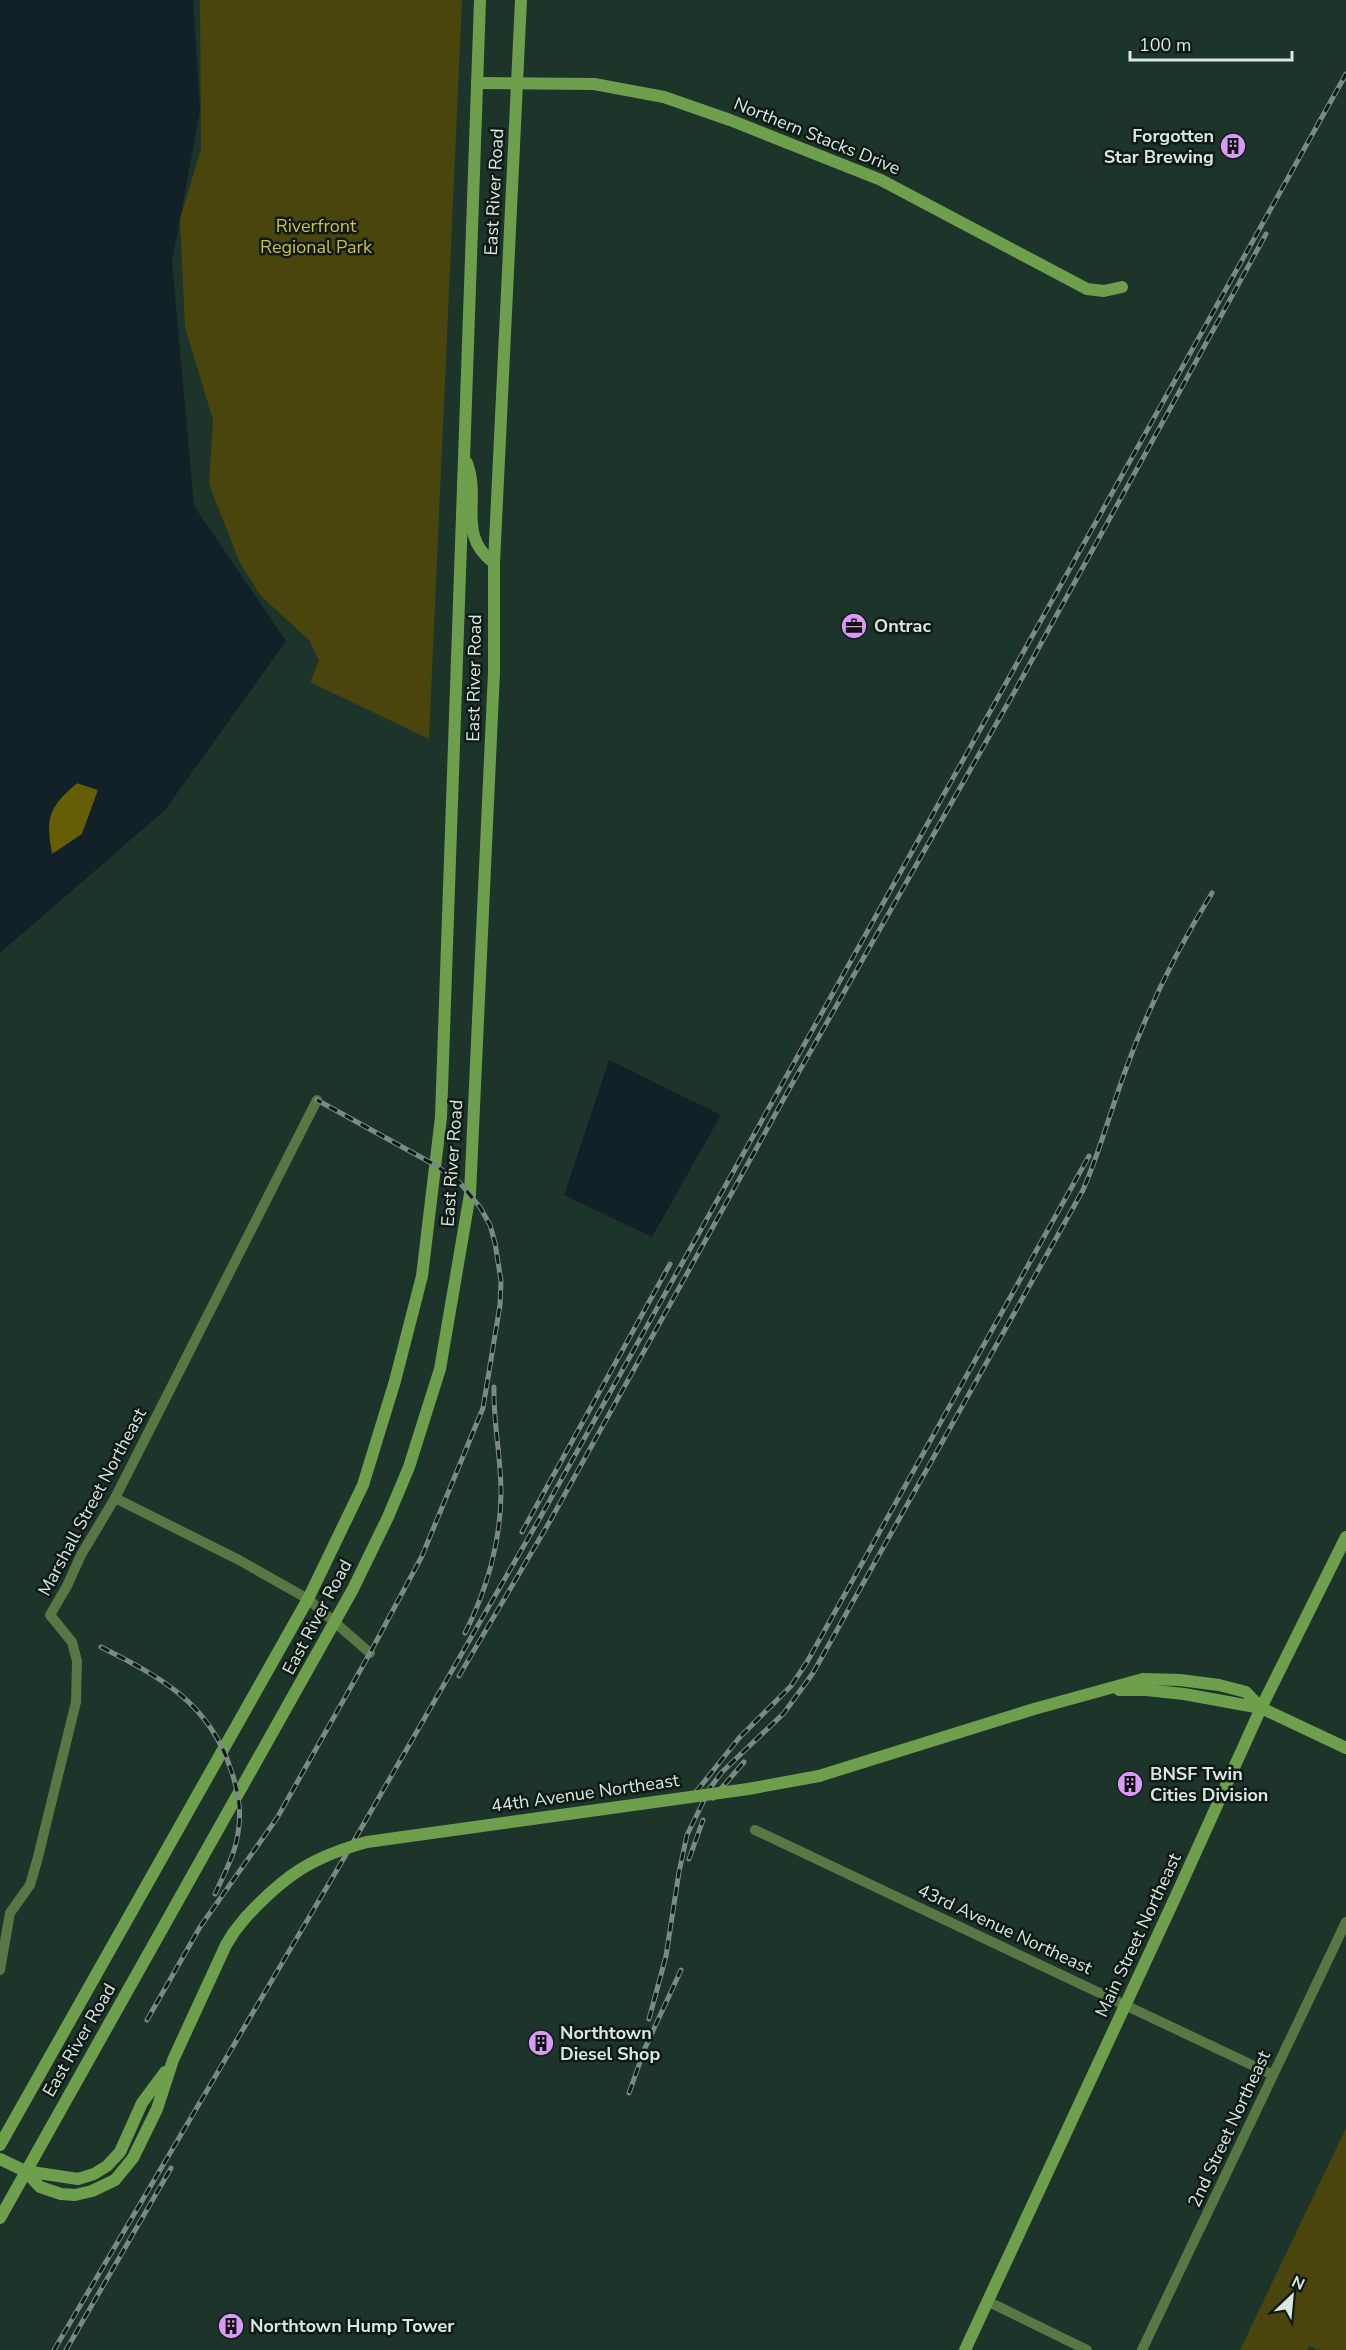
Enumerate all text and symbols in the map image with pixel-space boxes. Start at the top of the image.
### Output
scale bar [1130,24,1292,62]
text: 100 m [1139,33,1191,57]
street label: Northern Stacks Drive [730,92,904,180]
place label: Forgotten Star Brewing [1104,124,1214,169]
street label: East River Road [479,128,509,256]
building icon: Forgotten Star Brewing [1218,131,1248,161]
park label: Riverfront Regional Park [260,214,373,259]
office icon: Ontrac [839,611,869,641]
street label: East River Road [461,614,487,742]
place label: Ontrac [874,614,931,638]
street label: East River Road [436,1099,468,1227]
street label: Marshall Street Northeast [32,1403,152,1600]
street label: East River Road [277,1555,357,1679]
place label: BNSF Twin Cities Division [1150,1762,1268,1807]
street label: 44th Avenue Northeast [490,1768,681,1818]
building icon: BNSF Twin Cities Division [1115,1769,1145,1799]
street label: Main Street Northeast [1089,1848,1187,2021]
street label: 43rd Avenue Northeast [914,1878,1097,1980]
street label: East River Road [37,1979,121,2101]
place label: Northtown Diesel Shop [560,2021,660,2066]
building icon: Northtown Diesel Shop [526,2028,556,2058]
street label: 2nd Street Northeast [1182,2046,1276,2211]
north arrow [1262,2266,1322,2326]
text: N [1288,2271,1308,2296]
building icon: Northtown Hump Tower [216,2311,246,2341]
place label: Northtown Hump Tower [250,2314,454,2338]

